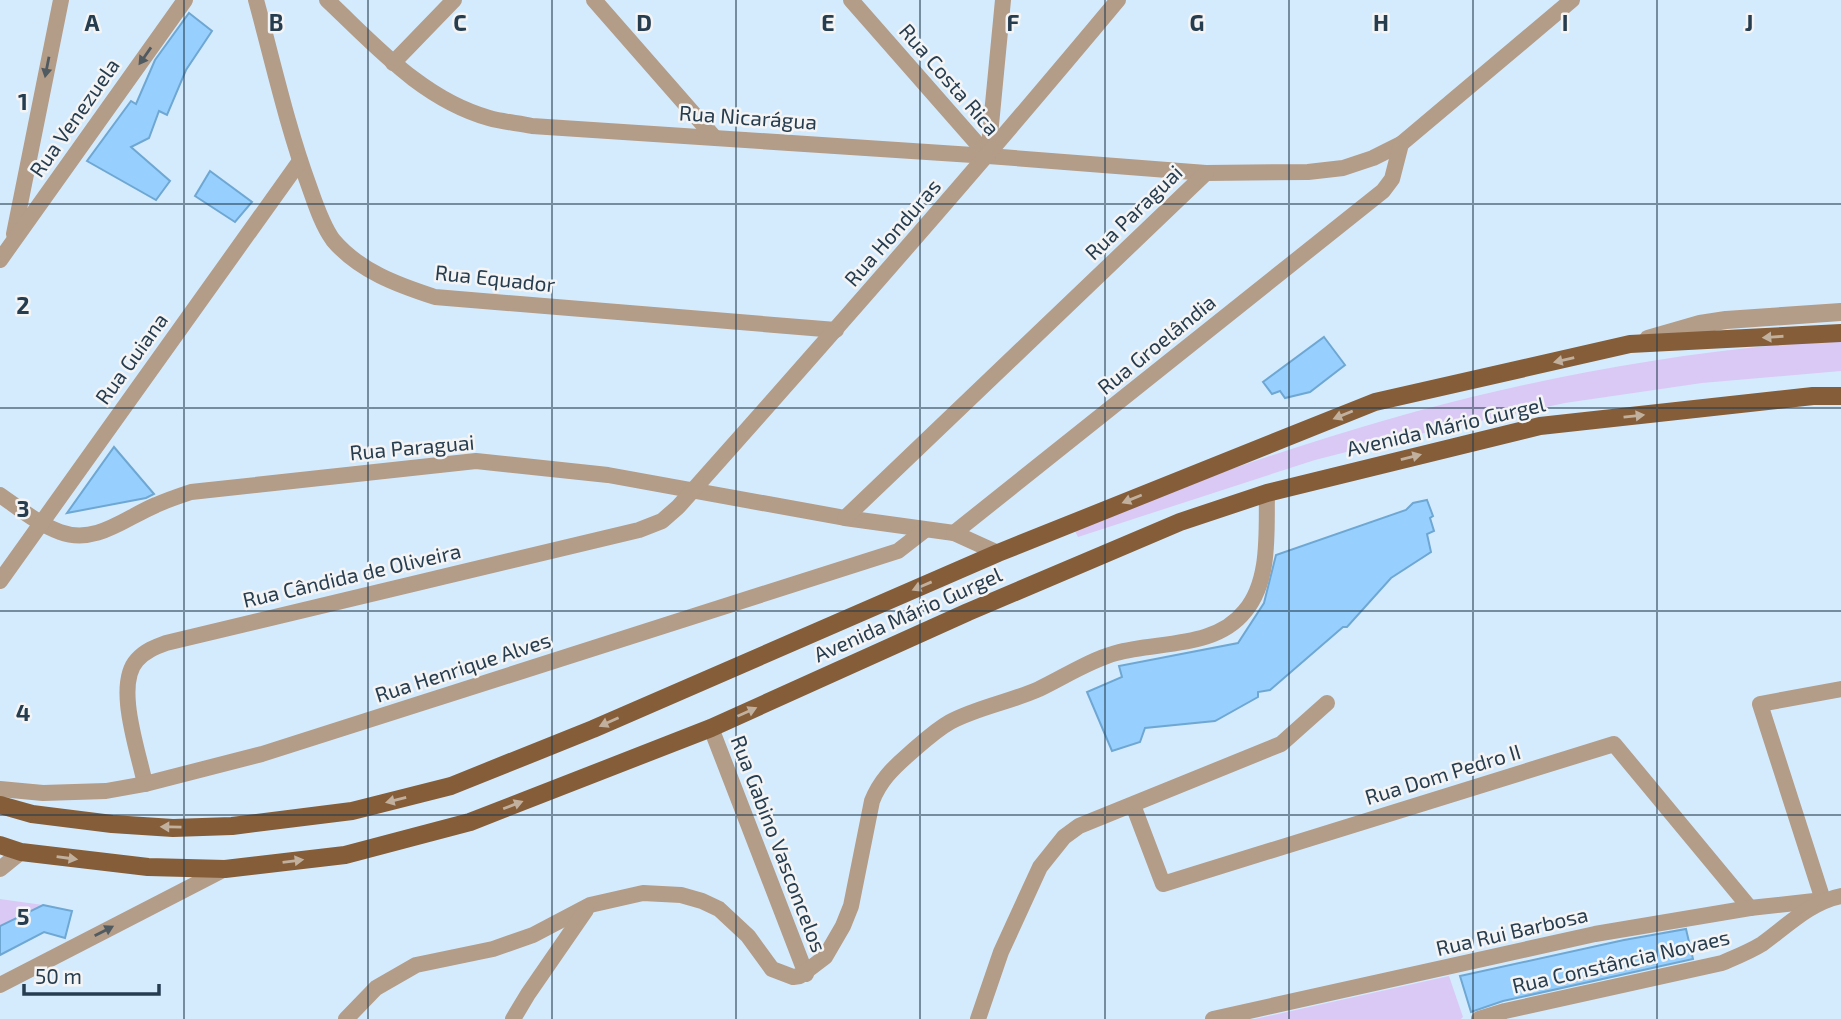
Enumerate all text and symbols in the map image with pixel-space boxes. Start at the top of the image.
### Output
text: A [84,8,100,36]
text: B [269,8,283,36]
text: C [453,8,467,36]
text: D [636,8,652,36]
text: E [821,8,835,36]
text: F [1007,8,1020,36]
text: G [1190,8,1204,36]
text: H [1373,8,1389,36]
text: I [1562,8,1568,36]
text: J [1745,8,1753,36]
street label: Rua Costa Rica [895,18,1005,140]
one-way arrow [138,47,152,65]
street label: Rua Venezuela [24,53,124,181]
one-way arrow [42,56,53,78]
text: 1 [18,87,28,115]
street label: Rua Nicarágua [678,99,818,134]
street label: Rua Paraguai [1079,159,1187,264]
street label: Rua Honduras [838,173,945,291]
street label: Rua Equador [434,259,557,296]
street label: Rua Groelândia [1092,289,1220,399]
text: 2 [16,291,30,319]
street label: Rua Guiana [89,308,172,409]
one-way arrow [1762,332,1784,343]
one-way arrow [1553,354,1575,365]
street label: Avenida Mário Gurgel [1344,390,1548,461]
one-way arrow [1333,410,1354,421]
one-way arrow [1623,410,1645,421]
street label: Rua Paraguai [348,429,475,464]
one-way arrow [1400,452,1422,463]
text: 3 [16,494,30,522]
one-way arrow [1121,494,1142,505]
street label: Rua Cândida de Oliveira [240,537,463,612]
street label: Avenida Mário Gurgel [809,561,1006,666]
one-way arrow [911,581,932,592]
street label: Rua Henrique Alves [371,626,554,707]
text: 4 [16,698,30,726]
one-way arrow [737,706,757,718]
one-way arrow [599,716,619,728]
street label: Rua Gabino Vasconcelos [726,732,832,955]
street label: Rua Dom Pedro II [1362,738,1523,809]
one-way arrow [385,795,407,806]
one-way arrow [503,799,524,810]
one-way arrow [159,822,181,833]
one-way arrow [56,853,78,864]
one-way arrow [282,855,304,866]
street label: Rua Rui Barbosa [1433,901,1590,960]
text: 5 [17,902,29,930]
street label: Rua Constância Novaes [1509,923,1732,998]
one-way arrow [94,926,114,937]
scale bar [24,953,159,997]
text: 50 m [35,963,82,988]

